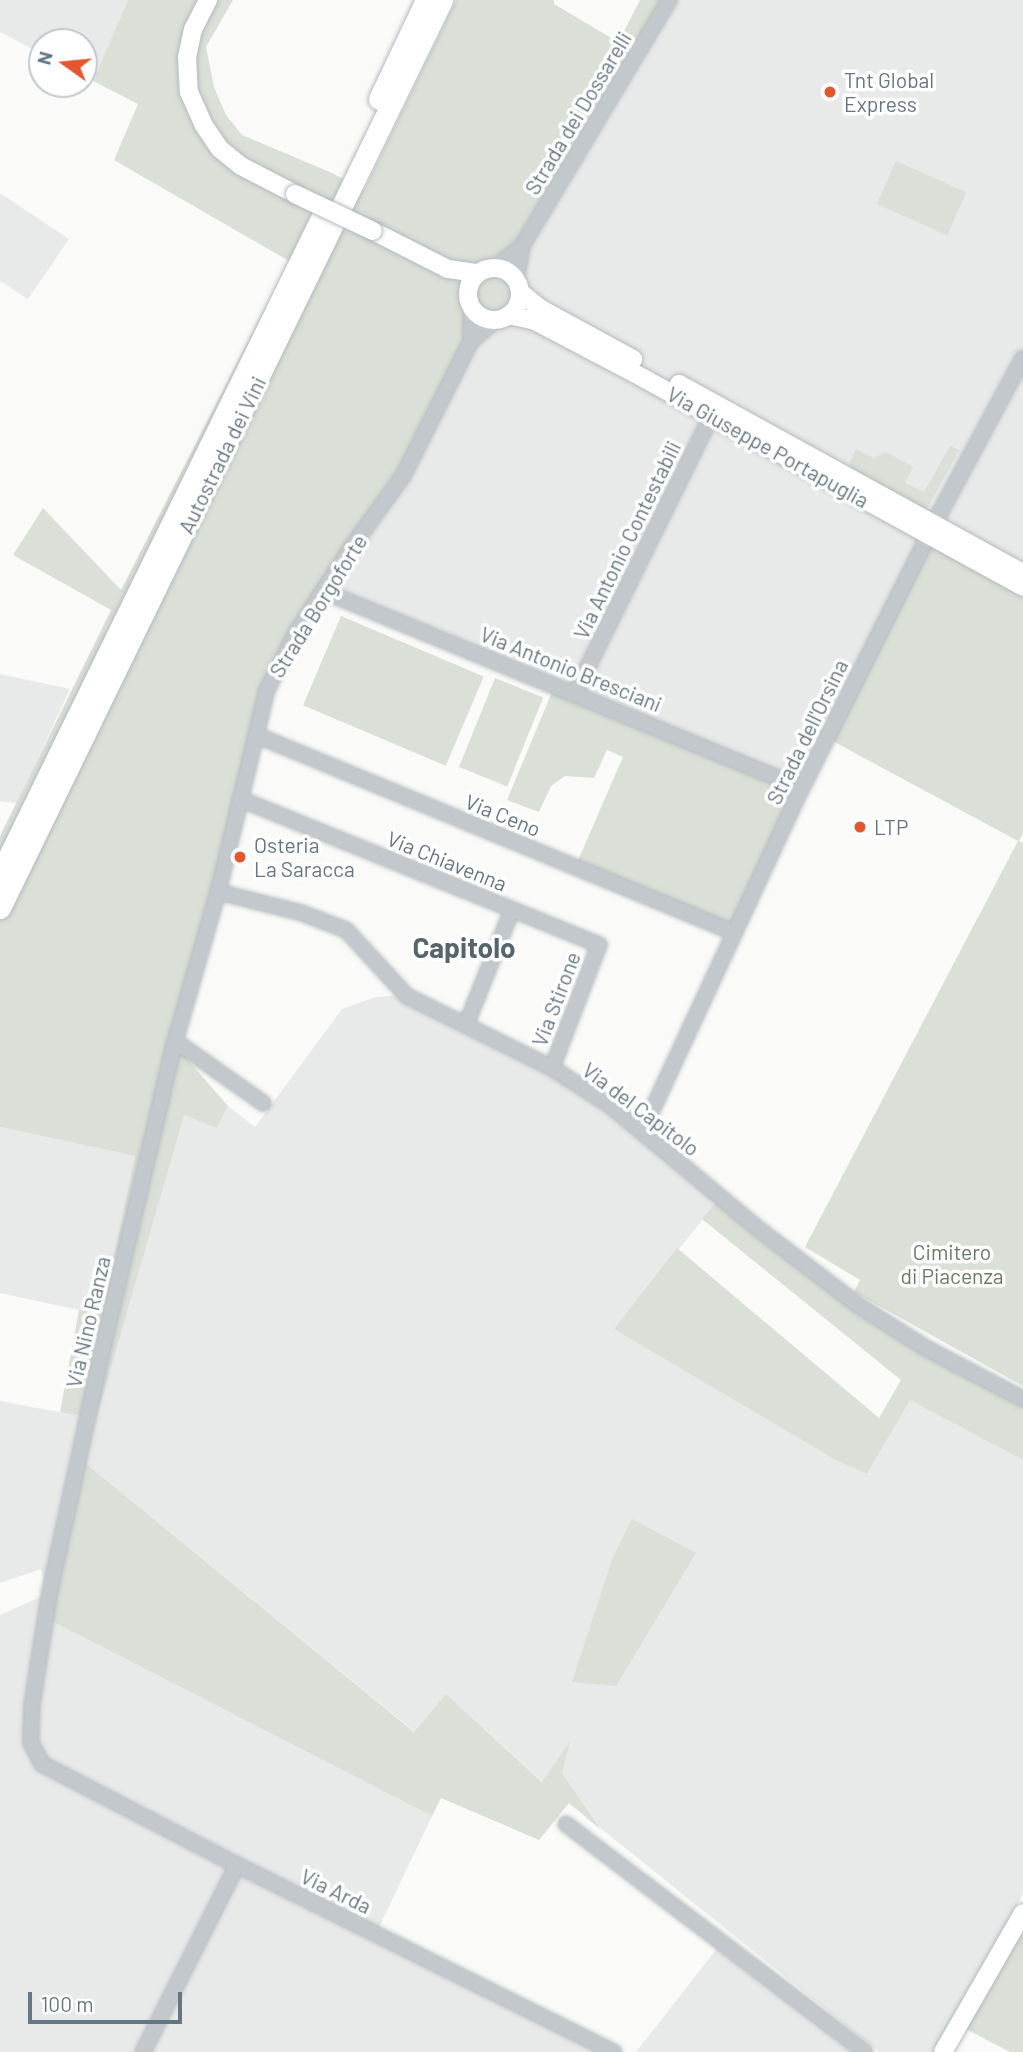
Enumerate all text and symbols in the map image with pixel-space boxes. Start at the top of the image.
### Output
street label: Strada dei Dossarelli [519,27,637,199]
north arrow [28,28,98,98]
text: N [31,49,57,67]
place label: Tnt Global Express [844,67,934,117]
marker: Tnt Global Express [822,84,838,100]
street label: Autostrada dei Vini [173,372,271,538]
street label: Via Giuseppe Portapuglia [663,381,873,513]
street label: Via Antonio Contestabili [568,437,686,643]
street label: Strada Borgoforte [264,530,372,682]
street label: Via Antonio Bresciani [477,621,665,717]
street label: Strada dell'Orsina [761,656,853,808]
street label: Via Ceno [462,788,544,842]
place label: LTP [874,814,908,840]
marker: LTP [852,819,868,835]
street label: Via Chiavenna [383,826,511,896]
place label: Osteria La Saracca [254,832,355,882]
marker: Osteria La Saracca [232,849,248,865]
district label: Capitolo [412,930,516,964]
street label: Via Stirone [526,948,586,1050]
street label: Via del Capitolo [578,1057,704,1161]
park label: Cimitero di Piacenza [901,1239,1003,1289]
street label: Via Nino Ranza [61,1254,115,1390]
street label: Via Arda [297,1863,375,1919]
scale bar [32,1979,186,2023]
text: 100 m [41,1991,94,2016]

